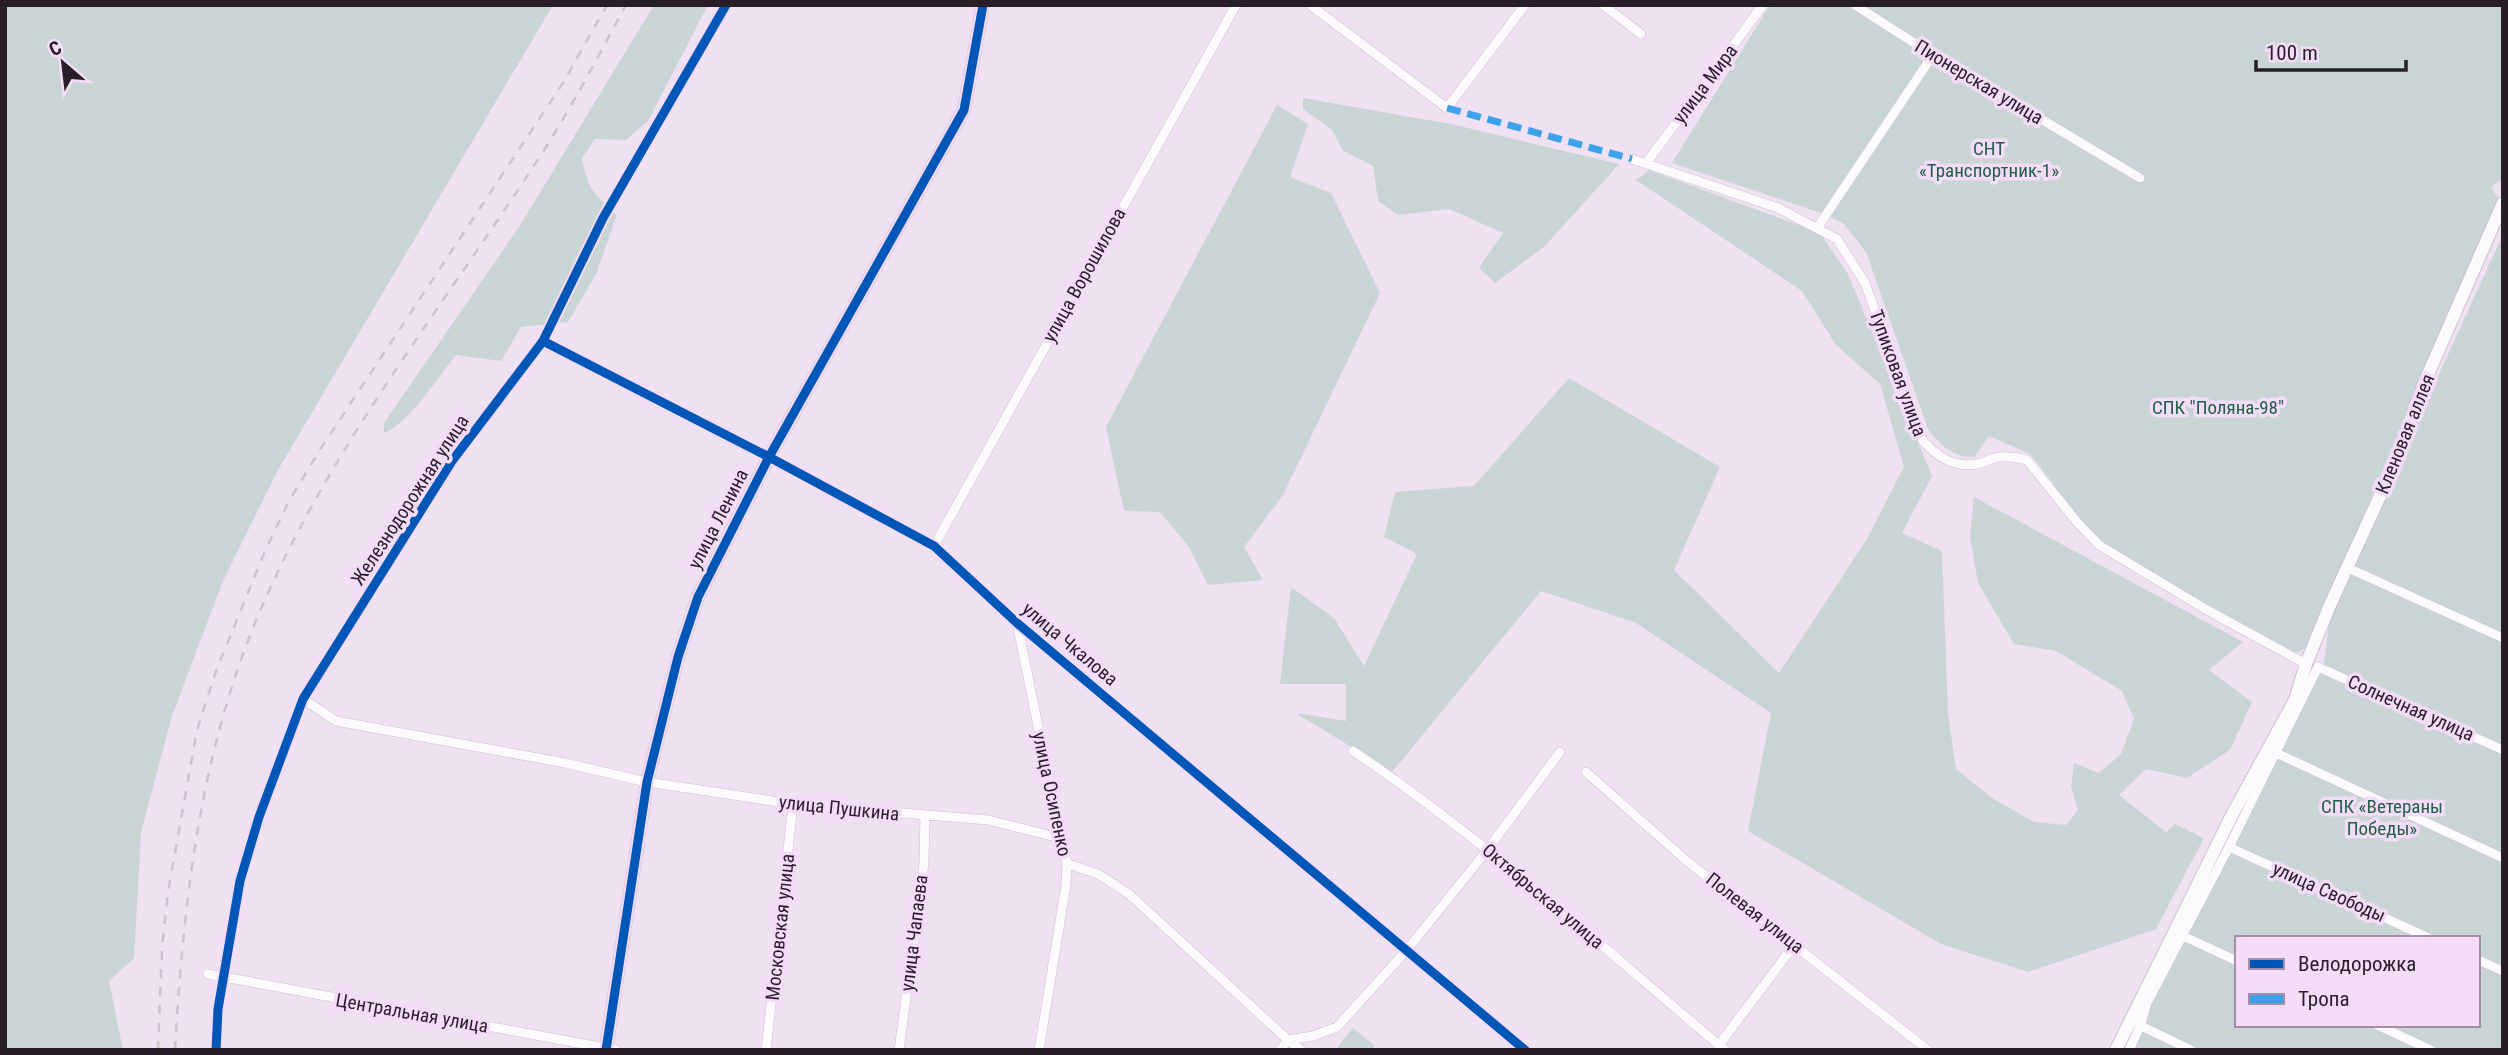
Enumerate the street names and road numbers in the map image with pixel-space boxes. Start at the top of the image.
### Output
street label: Пионерская улица [1911,35,2047,129]
street label: улица Мира [1668,40,1742,128]
street label: улица Ворошилова [1038,204,1130,346]
street label: Тупиковая улица [1864,307,1932,439]
street label: Кленовая аллея [2371,371,2439,497]
street label: Железнодорожная улица [346,410,474,590]
street label: улица Ленина [683,465,753,573]
street label: улица Чкалова [1017,597,1123,691]
street label: Солнечная улица [2344,670,2478,746]
street label: улица Осипенко [1028,730,1076,858]
street label: улица Пушкина [778,790,900,826]
street label: Октябрьская улица [1477,838,1609,954]
street label: Московская улица [761,853,799,1001]
street label: улица Свободы [2269,857,2389,927]
street label: Полевая улица [1701,868,1809,958]
street label: улица Чапаева [895,873,933,993]
street label: Центральная улица [334,988,490,1038]

